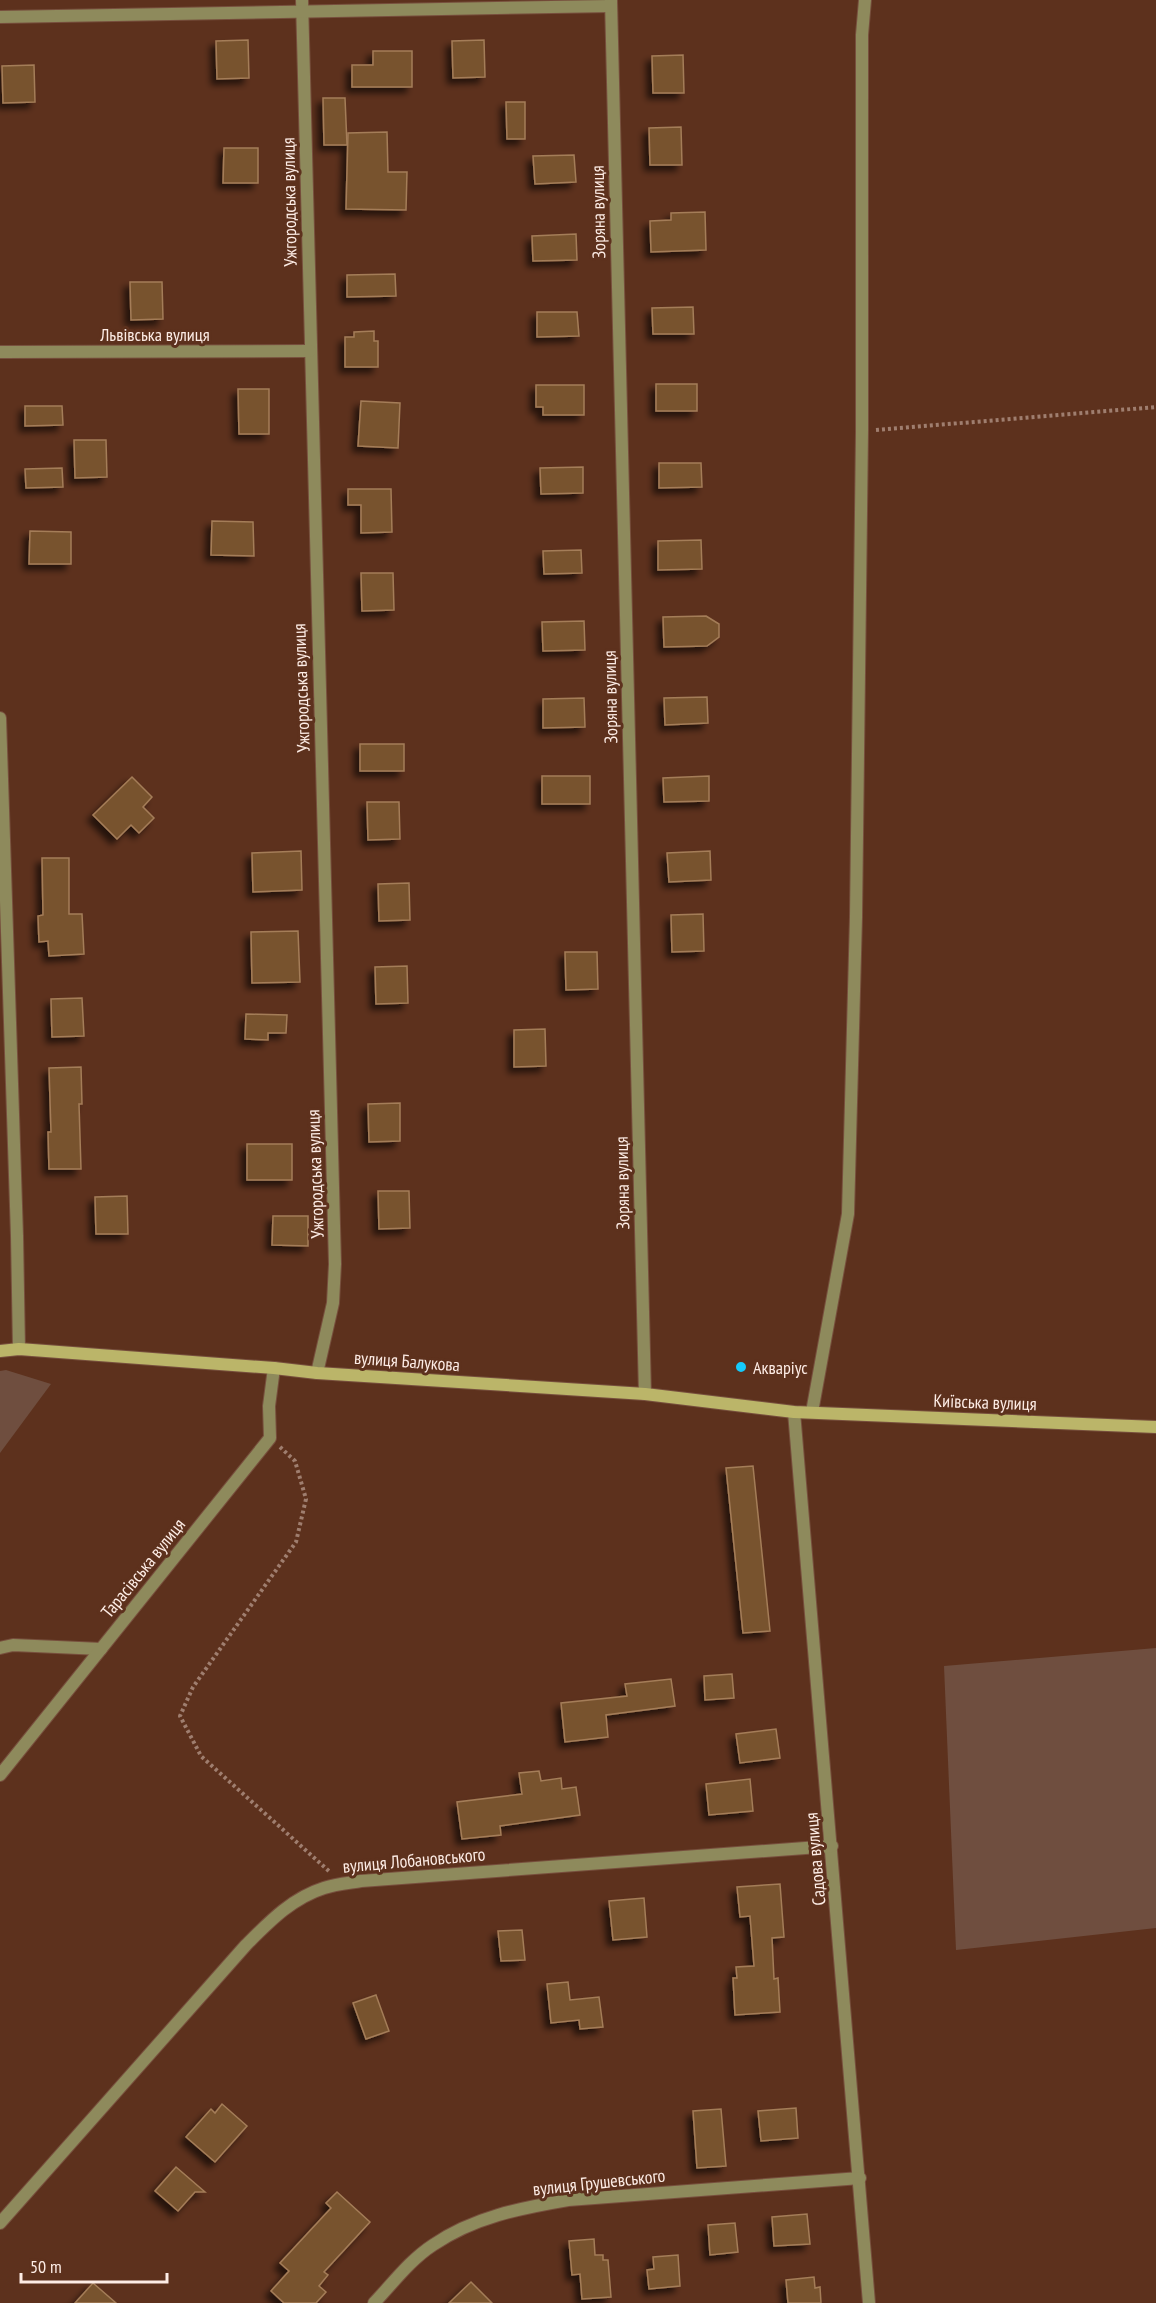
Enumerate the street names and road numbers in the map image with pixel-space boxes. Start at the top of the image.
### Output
street label: Ужгородська вулиця [276,137,302,267]
street label: Зоряна вулиця [586,165,610,259]
street label: Львівська вулиця [99,323,210,346]
street label: Ужгородська вулиця [287,623,315,753]
street label: Зоряна вулиця [598,650,622,744]
street label: Ужгородська вулиця [301,1109,329,1239]
street label: Зоряна вулиця [610,1136,634,1230]
street label: вулиця Балукова [353,1346,461,1376]
street label: Київська вулиця [933,1389,1037,1415]
street label: Тарасівська вулиця [96,1514,190,1622]
street label: Садова вулиця [799,1811,831,1906]
street label: вулиця Лобановського [342,1842,486,1878]
street label: вулиця Грушевського [532,2164,667,2200]

